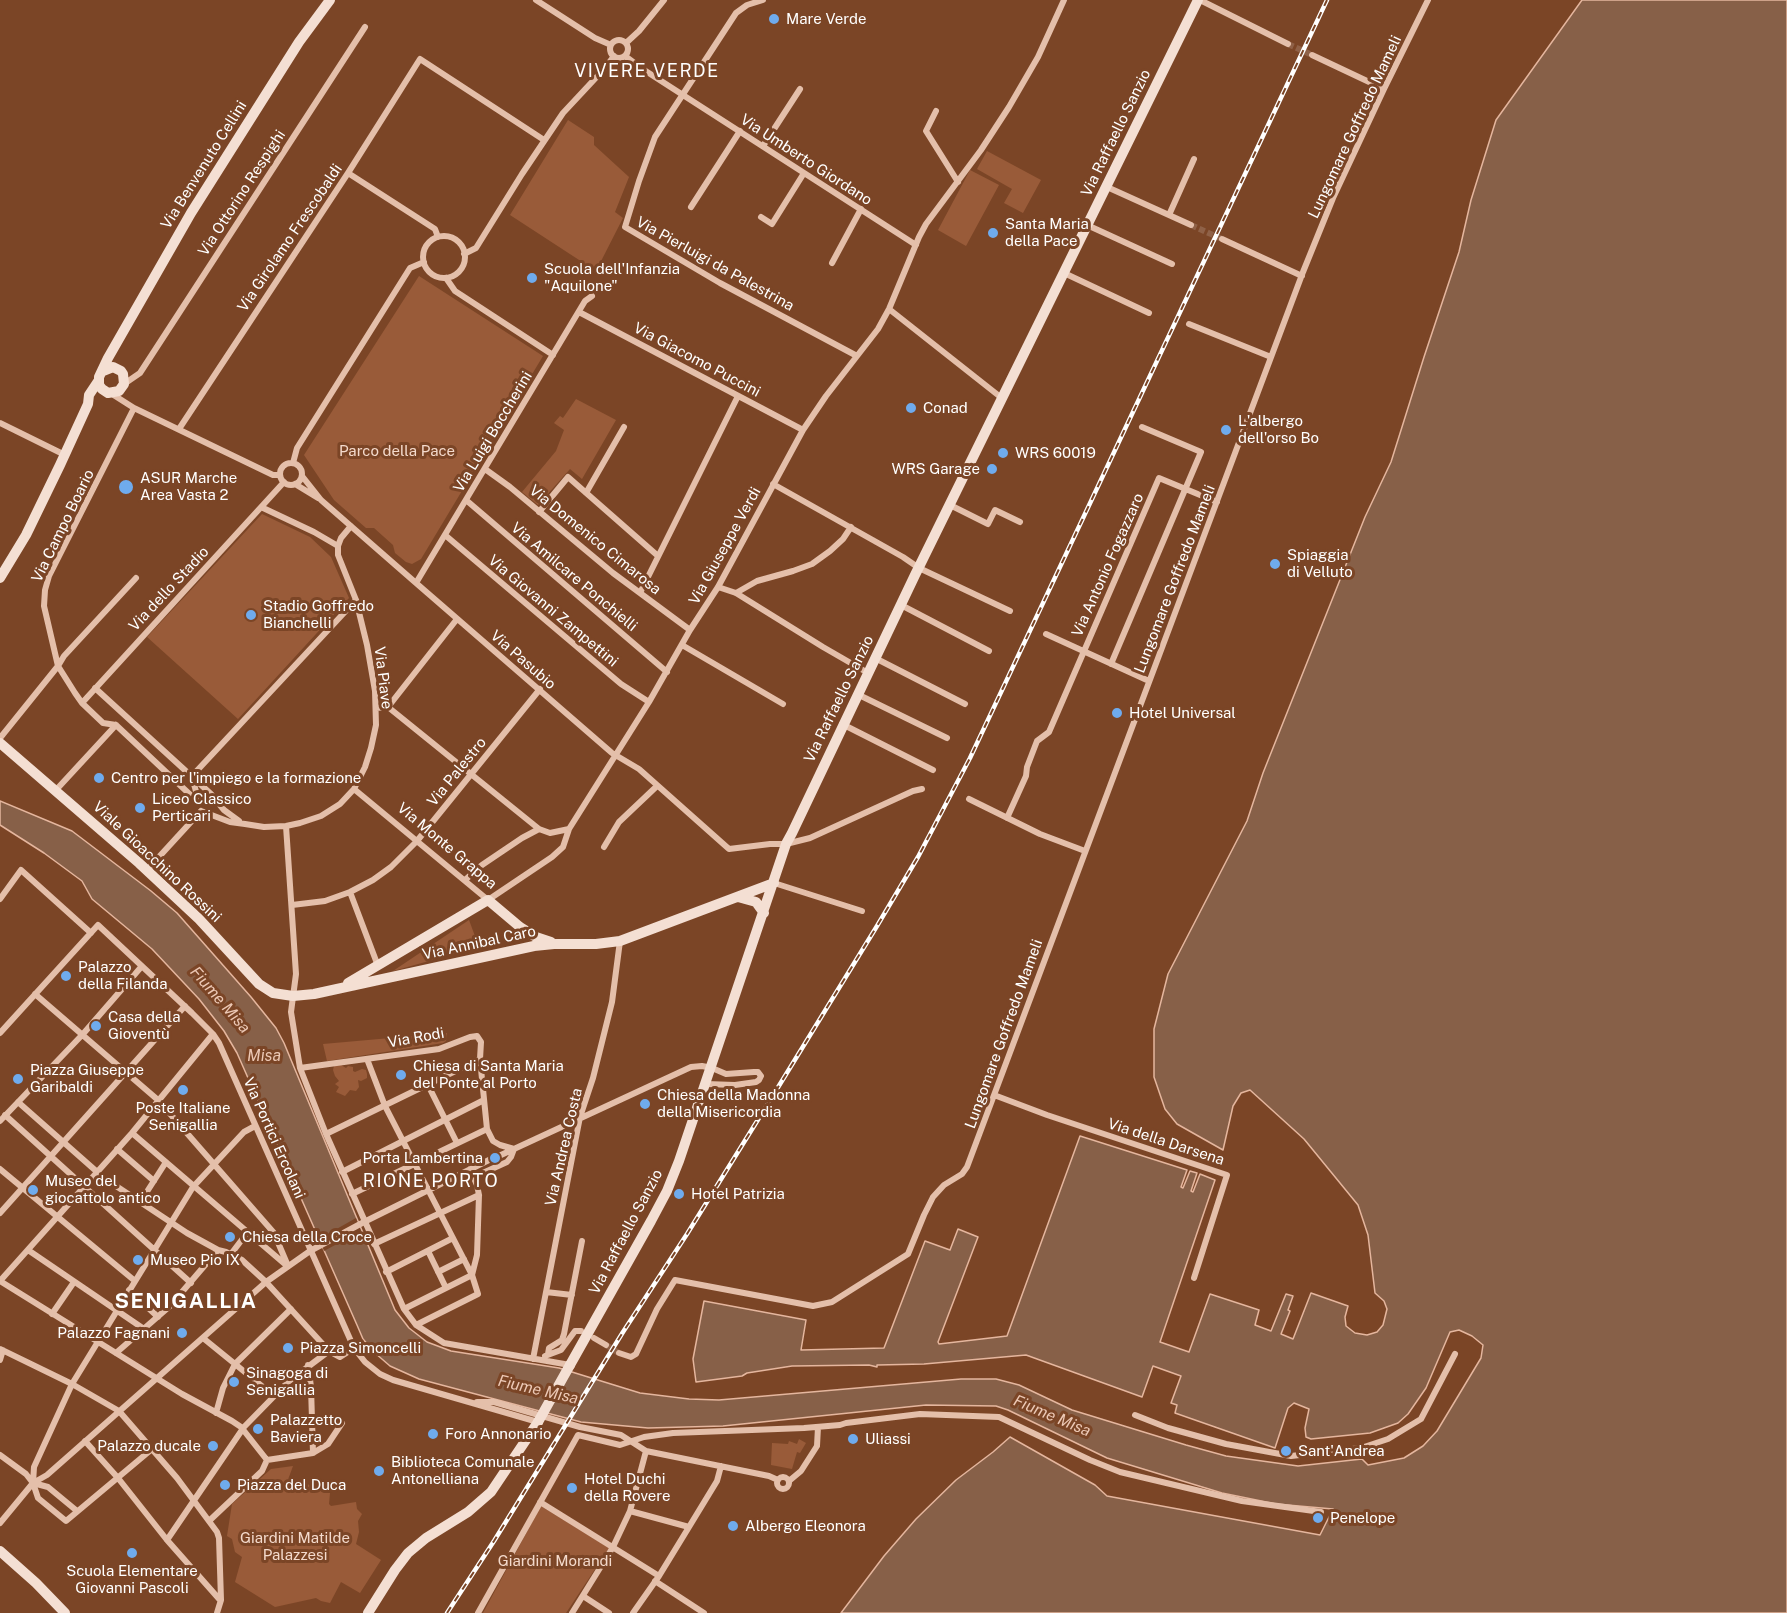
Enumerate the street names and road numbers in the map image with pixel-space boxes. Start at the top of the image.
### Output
street label: Lungomare Goffredo Mameli [1305,33,1405,221]
street label: Via Raffaello Sanzio [1077,67,1155,199]
street label: Via Benvenuto Cellini [157,98,251,232]
street label: Via Umberto Giordano [737,111,875,209]
street label: Via Ottorino Respighi [195,127,289,259]
street label: Via Girolamo Frescobaldi [234,161,346,315]
street label: Via Pierluigi da Palestrina [633,213,797,315]
street label: Via Giacomo Puccini [631,319,763,401]
street label: Via Luigi Boccherini [450,368,536,496]
street label: Via Campo Boario [28,467,98,585]
street label: Via Domenico Cimarosa [526,481,664,599]
street label: Lungomare Goffredo Mameli [1131,482,1219,676]
street label: Via Giuseppe Verdi [685,484,765,608]
street label: Via Antonio Fogazzaro [1068,491,1148,639]
street label: Via Amilcare Ponchielli [507,519,641,635]
street label: Via dello Stadio [125,543,213,635]
street label: Via Giovanni Zampettini [484,551,622,671]
street label: Via Pasubio [487,627,559,693]
street label: Via Raffaello Sanzio [800,633,878,765]
street label: Via Piave [370,646,396,710]
street label: Via Palestro [424,734,490,810]
street label: Viale Gioacchino Rossini [89,798,225,926]
street label: Via Monte Grappa [394,799,500,893]
street label: Via Annibal Caro [421,922,537,964]
street label: Lungomare Goffredo Mameli [961,937,1047,1131]
street label: Via Rodi [386,1024,446,1052]
street label: Via Portici Ercolani [239,1075,309,1201]
street label: Via Andrea Costa [542,1086,586,1208]
street label: Via della Darsena [1105,1115,1227,1169]
street label: Via Raffaello Sanzio [585,1166,667,1298]

